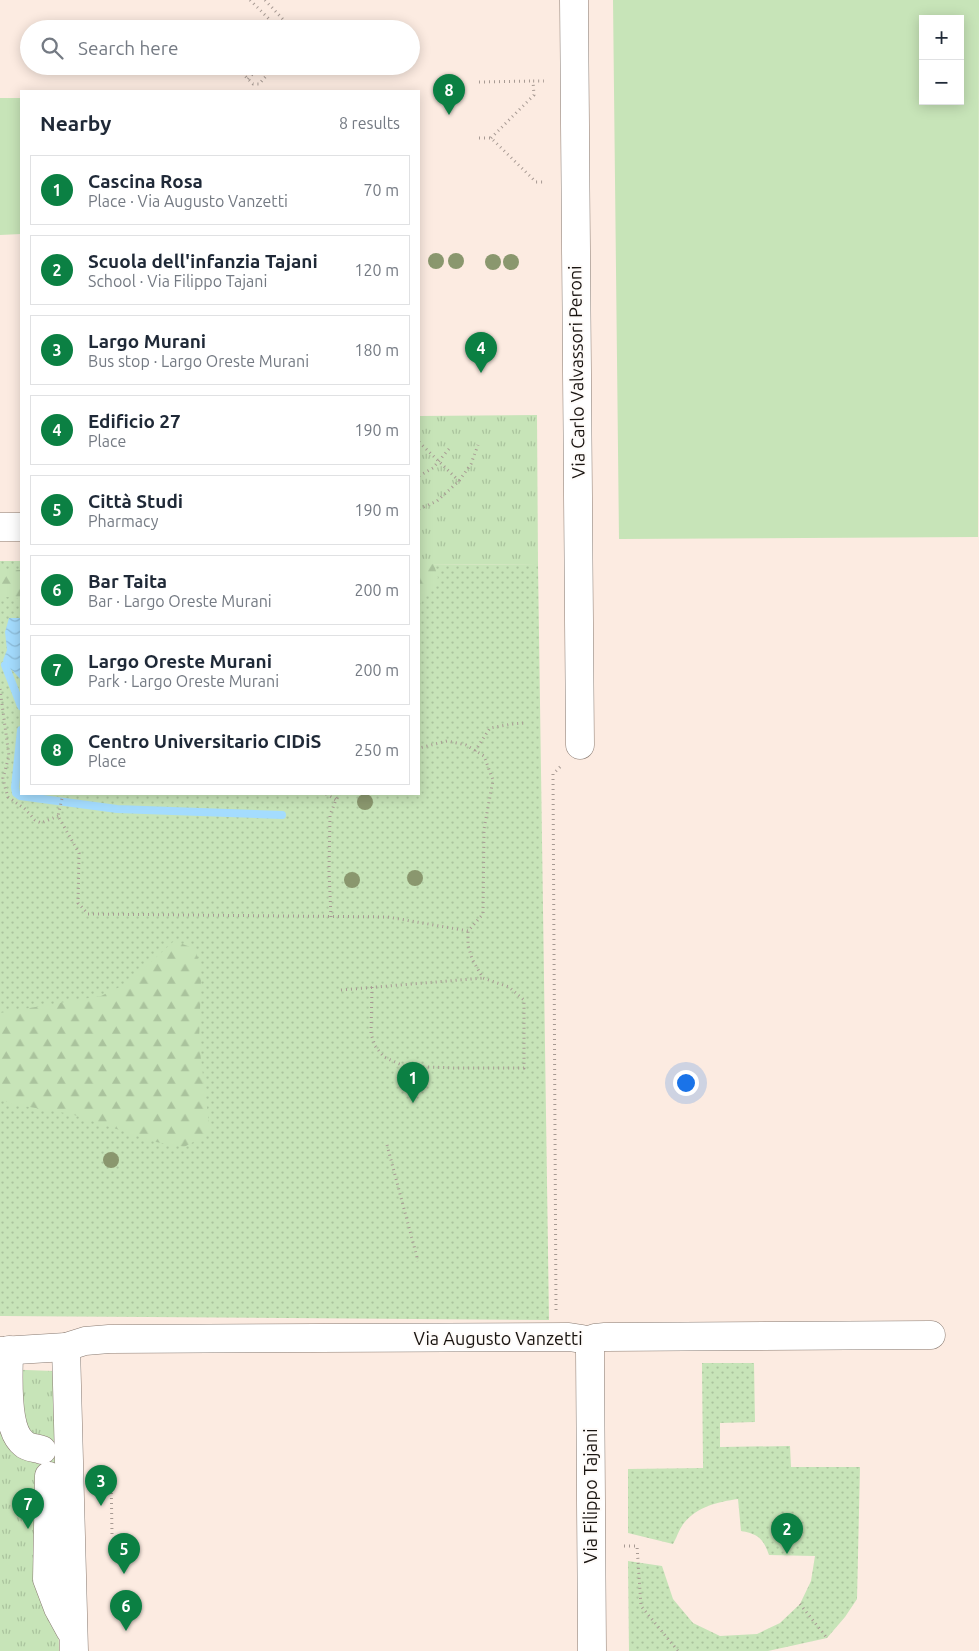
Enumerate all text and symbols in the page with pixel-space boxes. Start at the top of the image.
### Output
map controls [919,15,964,105]
button: + [919,15,964,60]
search box [20,20,420,75]
icon: search [38,34,66,62]
text: Search here [78,37,178,59]
button: − [919,60,964,105]
pin: 8 [433,74,465,115]
text: Nearby [40,111,111,135]
text: 8 results [339,114,400,132]
text: Cascina Rosa [88,170,203,192]
text: 1 [52,181,62,199]
text: 70 m [363,181,399,199]
text: Place · Via Augusto Vanzetti [88,192,288,210]
text: Scuola dell'infanzia Tajani [88,250,318,272]
text: 2 [52,261,62,279]
text: 120 m [354,261,399,279]
street label: Via Carlo Valvassori Peroni [564,265,588,479]
text: School · Via Filippo Tajani [88,272,267,290]
text: Largo Murani [88,330,206,352]
pin: 4 [465,332,497,373]
text: 3 [52,341,62,359]
text: 180 m [354,341,399,359]
text: Bus stop · Largo Oreste Murani [88,352,309,370]
text: Edificio 27 [88,410,181,432]
text: 4 [52,421,62,439]
text: 190 m [354,421,399,439]
text: Place [88,432,126,450]
text: Città Studi [88,490,183,512]
text: 5 [52,501,62,519]
text: 190 m [354,501,399,519]
text: Pharmacy [88,512,158,530]
text: Bar Taita [88,570,167,592]
text: 6 [52,581,62,599]
text: 200 m [354,581,399,599]
text: Bar · Largo Oreste Murani [88,592,272,610]
text: Largo Oreste Murani [88,650,272,672]
text: 7 [52,661,62,679]
text: 200 m [354,661,399,679]
text: Park · Largo Oreste Murani [88,672,279,690]
text: Centro Universitario CIDiS [88,730,321,752]
text: 8 [52,741,62,759]
text: 250 m [354,741,399,759]
text: Place [88,752,126,770]
pin: 1 [397,1062,429,1103]
your location [673,1070,699,1096]
street label: Via Augusto Vanzetti [413,1328,583,1348]
street label: Via Filippo Tajani [580,1428,600,1564]
pin: 3 [85,1465,117,1506]
pin: 7 [12,1488,44,1529]
pin: 2 [771,1513,803,1554]
pin: 5 [108,1533,140,1574]
pin: 6 [110,1590,142,1631]

